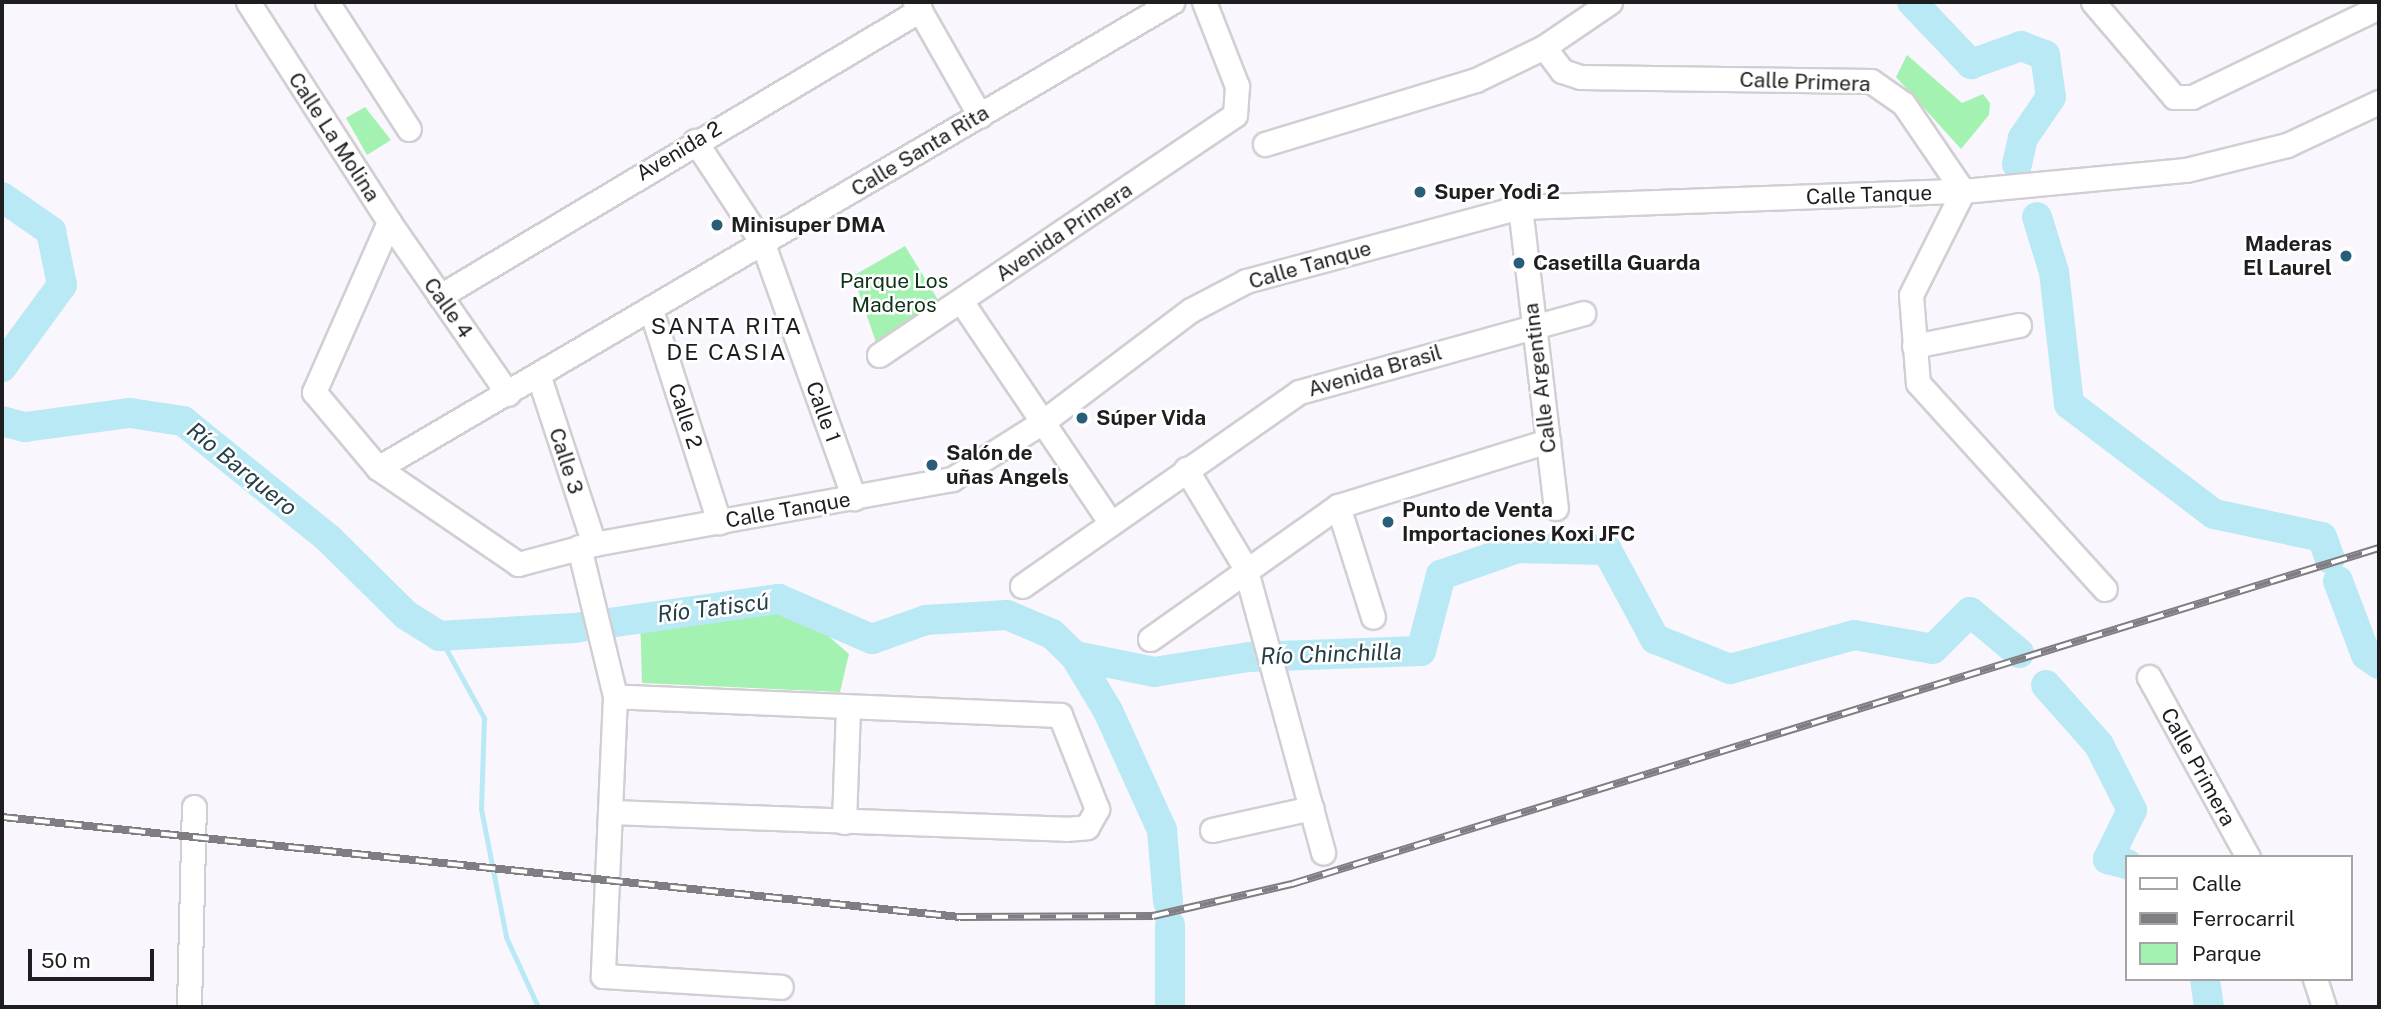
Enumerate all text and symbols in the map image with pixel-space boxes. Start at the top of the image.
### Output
street label: Calle Primera [1739,67,1871,97]
street label: Calle La Molina [283,68,385,206]
street label: Calle Santa Rita [847,100,993,202]
street label: Avenida 2 [632,116,726,186]
street label: Avenida Primera [991,177,1137,287]
place label: Super Yodi 2 [1434,179,1560,205]
street label: Calle Tanque [1805,180,1933,210]
marker: Super Yodi 2 [1412,184,1428,200]
place label: Minisuper DMA [731,212,886,238]
marker: Minisuper DMA [709,217,725,233]
place label: Maderas El Laurel [2243,231,2332,281]
street label: Calle Tanque [1246,235,1374,295]
marker: Maderas El Laurel [2338,248,2354,264]
place label: Casetilla Guarda [1533,250,1700,276]
marker: Casetilla Guarda [1511,255,1527,271]
park label: Parque Los Maderos [840,268,948,318]
street label: Calle 4 [418,273,478,343]
street label: Calle Argentina [1518,301,1562,455]
district label: SANTA RITA DE CASIA [652,312,802,366]
street label: Avenida Brasil [1305,340,1445,402]
street label: Calle 1 [800,378,846,446]
street label: Calle 2 [663,380,707,452]
place label: Súper Vida [1096,405,1206,431]
marker: Súper Vida [1074,410,1090,426]
water label: Río Barquero [181,416,303,522]
street label: Calle 3 [544,425,588,497]
place label: Salón de uñas Angels [946,440,1069,490]
marker: Salón de uñas Angels [924,457,940,473]
street label: Calle Tanque [724,487,852,533]
place label: Punto de Venta Importaciones Koxi JFC [1402,497,1635,547]
marker: Punto de Venta Importaciones Koxi JFC [1380,514,1396,530]
water label: Río Tatiscú [655,587,771,629]
water label: Río Chinchilla [1260,638,1402,670]
street label: Calle Primera [2155,704,2241,830]
legend [2126,855,2353,981]
text: Calle [2192,871,2242,896]
text: Ferrocarril [2192,906,2295,931]
scale bar [32,936,158,980]
text: Parque [2192,941,2261,966]
text: 50 m [41,948,91,973]

